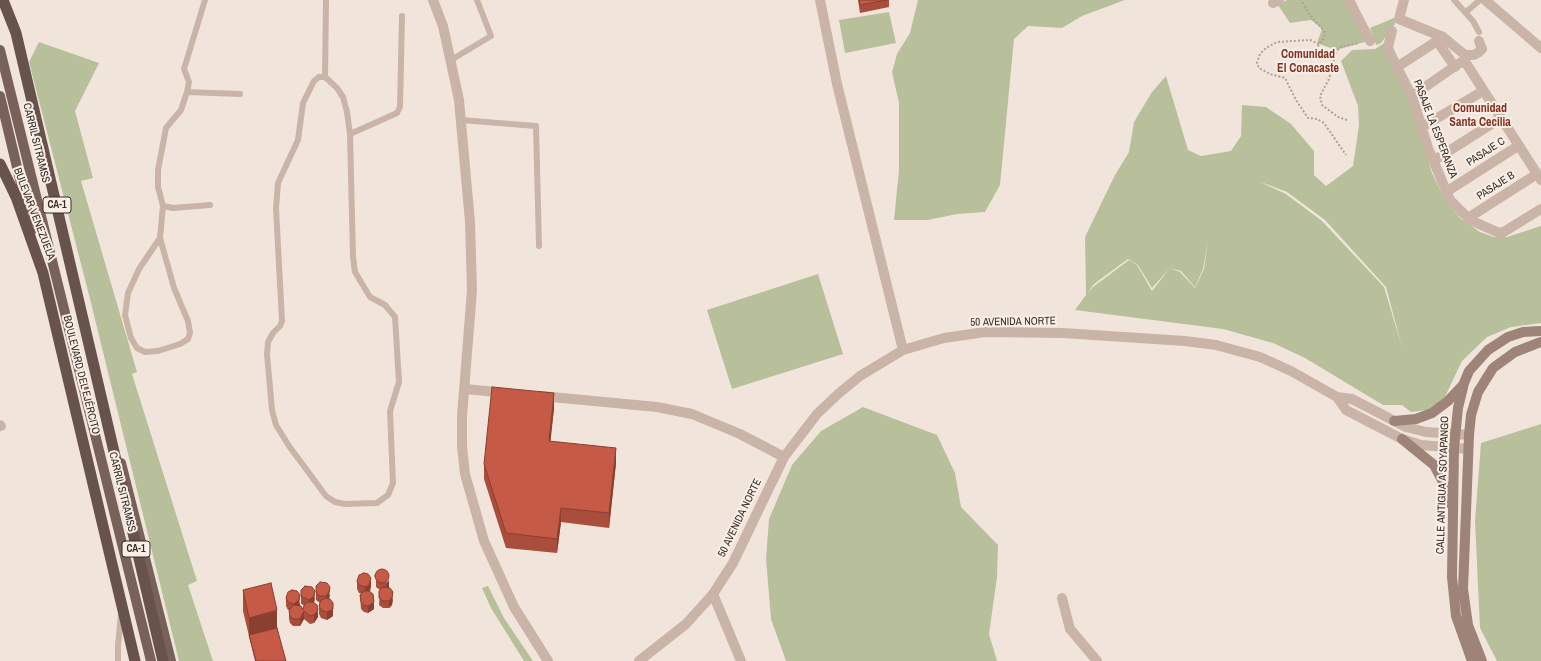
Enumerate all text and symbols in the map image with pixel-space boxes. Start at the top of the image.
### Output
district label: Comunidad El Conacaste [1277,48,1339,76]
street label: PASAJE LA ESPERANZA [1410,78,1460,180]
street label: CARRIL SITRAMSS [20,102,52,184]
district label: Comunidad Santa Cecilia [1449,102,1511,130]
street label: PASAJE C [1464,135,1508,169]
street label: BULEVAR VENEZUELA [10,166,58,262]
street label: PASAJE B [1475,169,1517,203]
road number: CA-1 [43,197,71,213]
street label: BOULEVARD DEL EJÉRCITO [60,314,102,436]
street label: 50 AVENIDA NORTE [970,315,1056,329]
street label: CALLE ANTIGUA A SOYAPANGO [1434,416,1452,554]
street label: CARRIL SITRAMSS [106,451,138,533]
street label: 50 AVENIDA NORTE [715,477,765,559]
road number: CA-1 [122,541,150,557]

